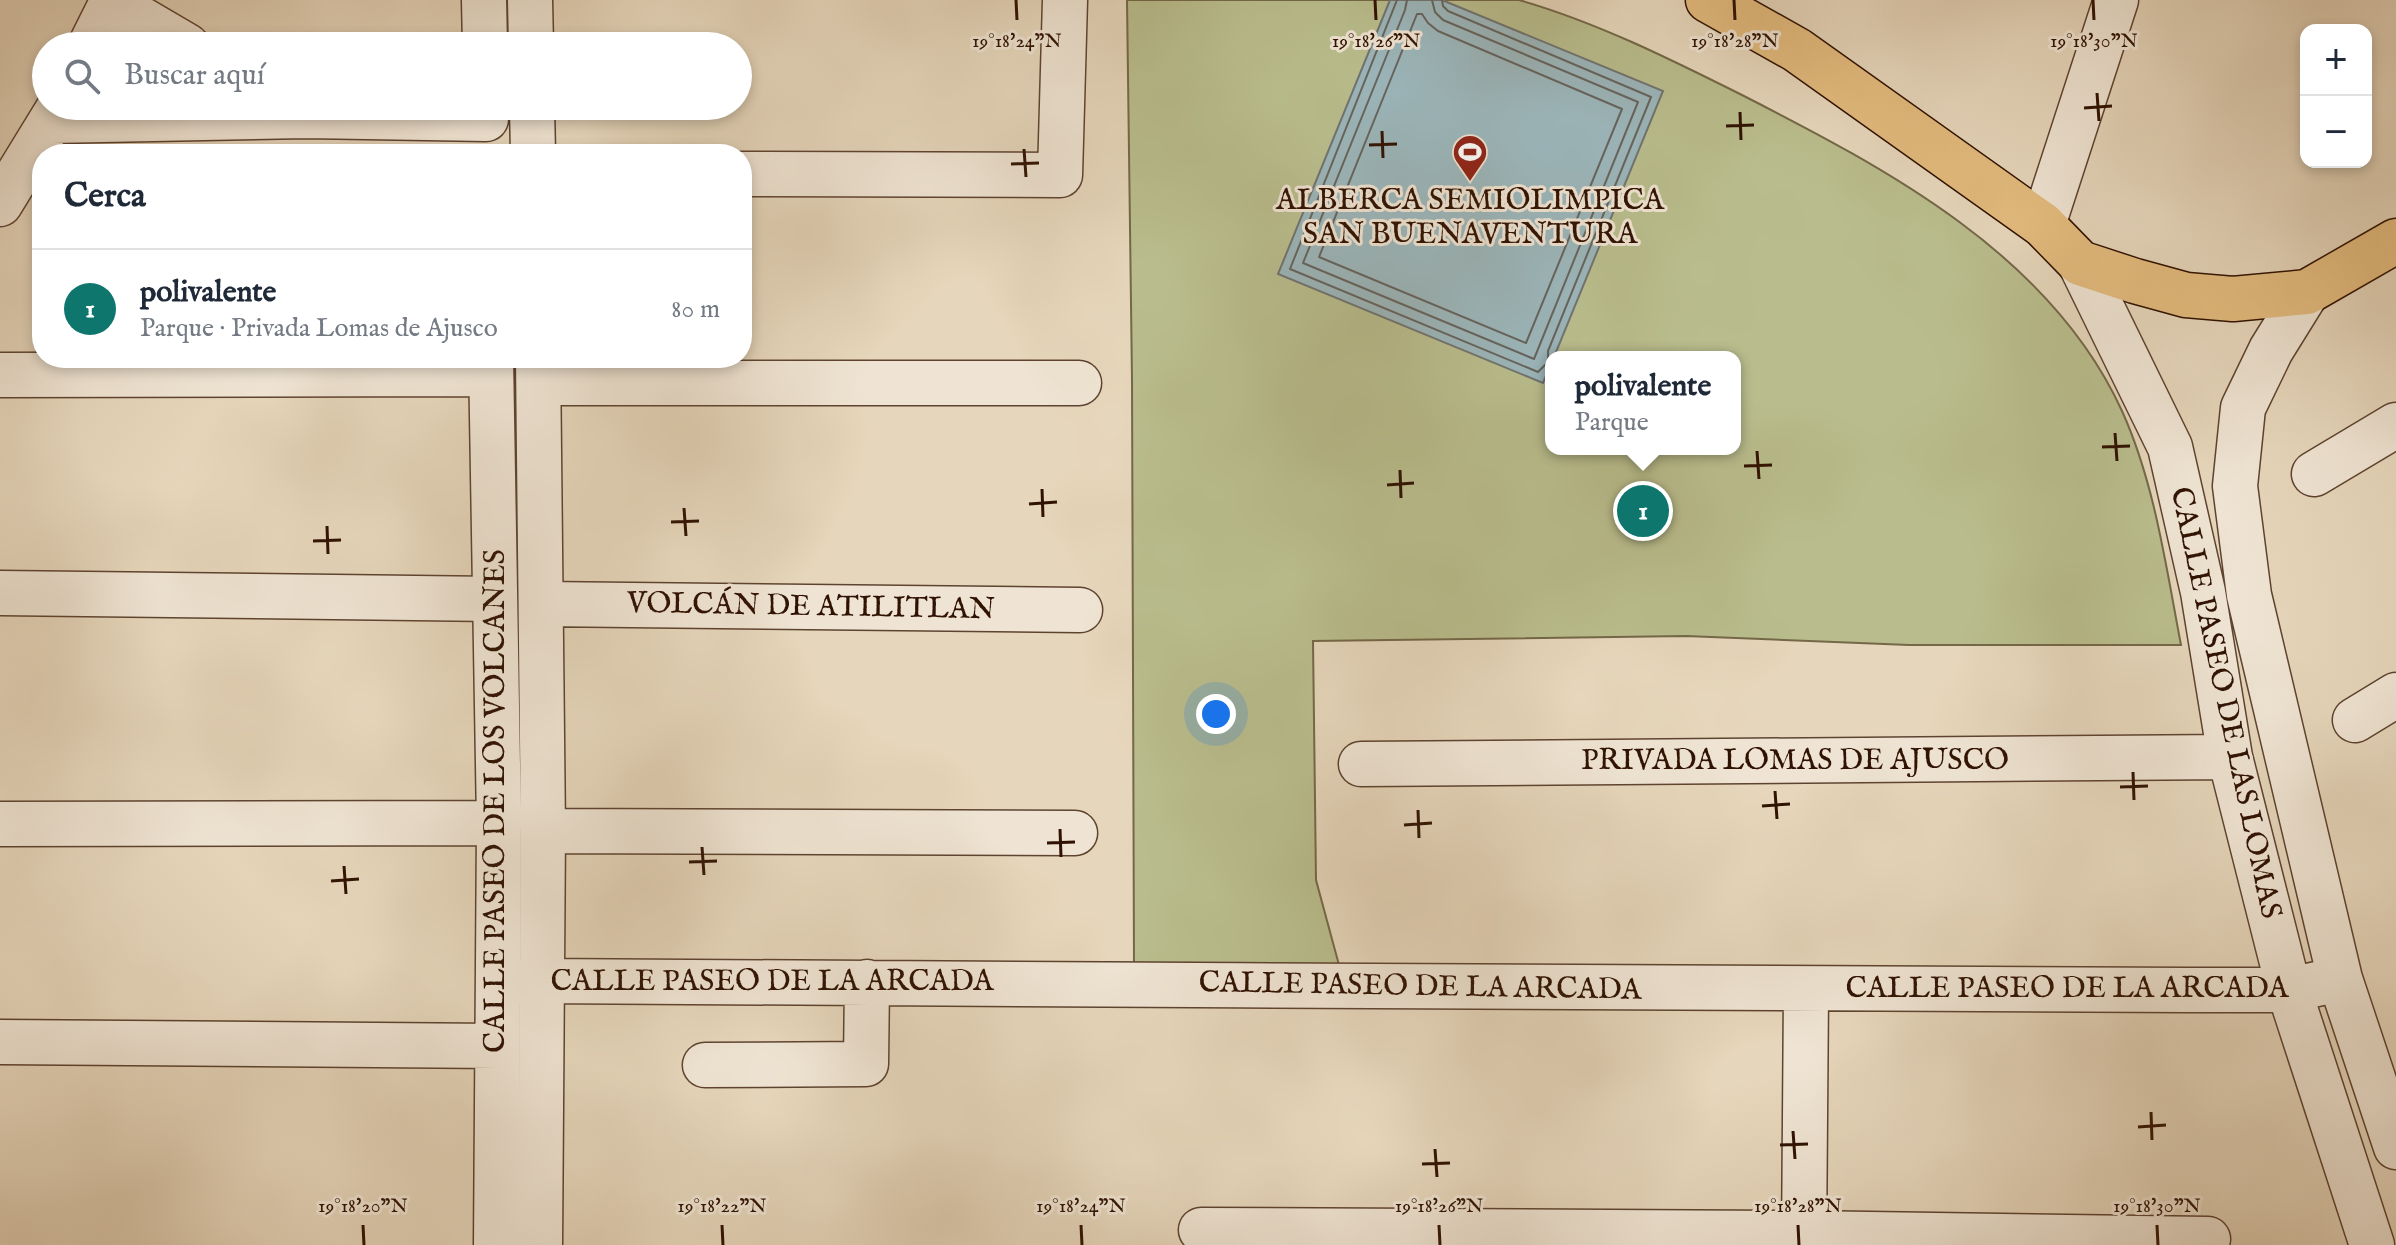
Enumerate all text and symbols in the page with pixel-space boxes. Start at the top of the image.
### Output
map controls [2300,24,2372,168]
button: + [2300,24,2372,96]
text: 19°18'24"N [972,29,1062,54]
text: 19°18'26"N [1332,29,1420,54]
text: 19°18'28"N [1691,29,1779,54]
text: 19°18'30"N [2050,29,2138,54]
search box [32,32,752,120]
icon: search [60,54,104,98]
text: Buscar aquí [124,57,265,95]
button: − [2300,96,2372,168]
sports icon: ALBERCA SEMIOLIMPICA SAN BUENAVENTURA [1451,133,1489,183]
text: Cerca [64,175,146,218]
place label: ALBERCA SEMIOLIMPICA SAN BUENAVENTURA [1275,182,1665,254]
text: polivalente [140,274,276,312]
text: 1 [85,293,95,326]
text: 80 m [671,293,720,326]
text: Parque · Privada Lomas de Ajusco [140,312,498,345]
popup [1545,351,1741,455]
text: polivalente [1575,368,1711,406]
text: Parque [1575,406,1649,439]
pin: 1 [1617,481,1669,541]
street label: CALLE PASEO DE LAS LOMAS [2161,484,2289,922]
street label: CALLE PASEO DE LOS VOLCANES [477,549,515,1053]
street label: VOLCÁN DE ATILITLAN [626,584,995,629]
your location [1196,694,1236,734]
street label: PRIVADA LOMAS DE AJUSCO [1581,742,2009,780]
street label: CALLE PASEO DE LA ARCADA [551,963,994,1001]
street label: CALLE PASEO DE LA ARCADA [1198,964,1642,1010]
street label: CALLE PASEO DE LA ARCADA [1846,970,2289,1008]
text: 19°18'20"N [318,1194,408,1219]
text: 19°18'22"N [677,1194,767,1219]
text: 19°18'24"N [1036,1194,1126,1219]
text: 19°18'26"N [1395,1194,1483,1219]
text: 19°18'28"N [1754,1194,1842,1219]
text: 19°18'30"N [2113,1194,2201,1219]

